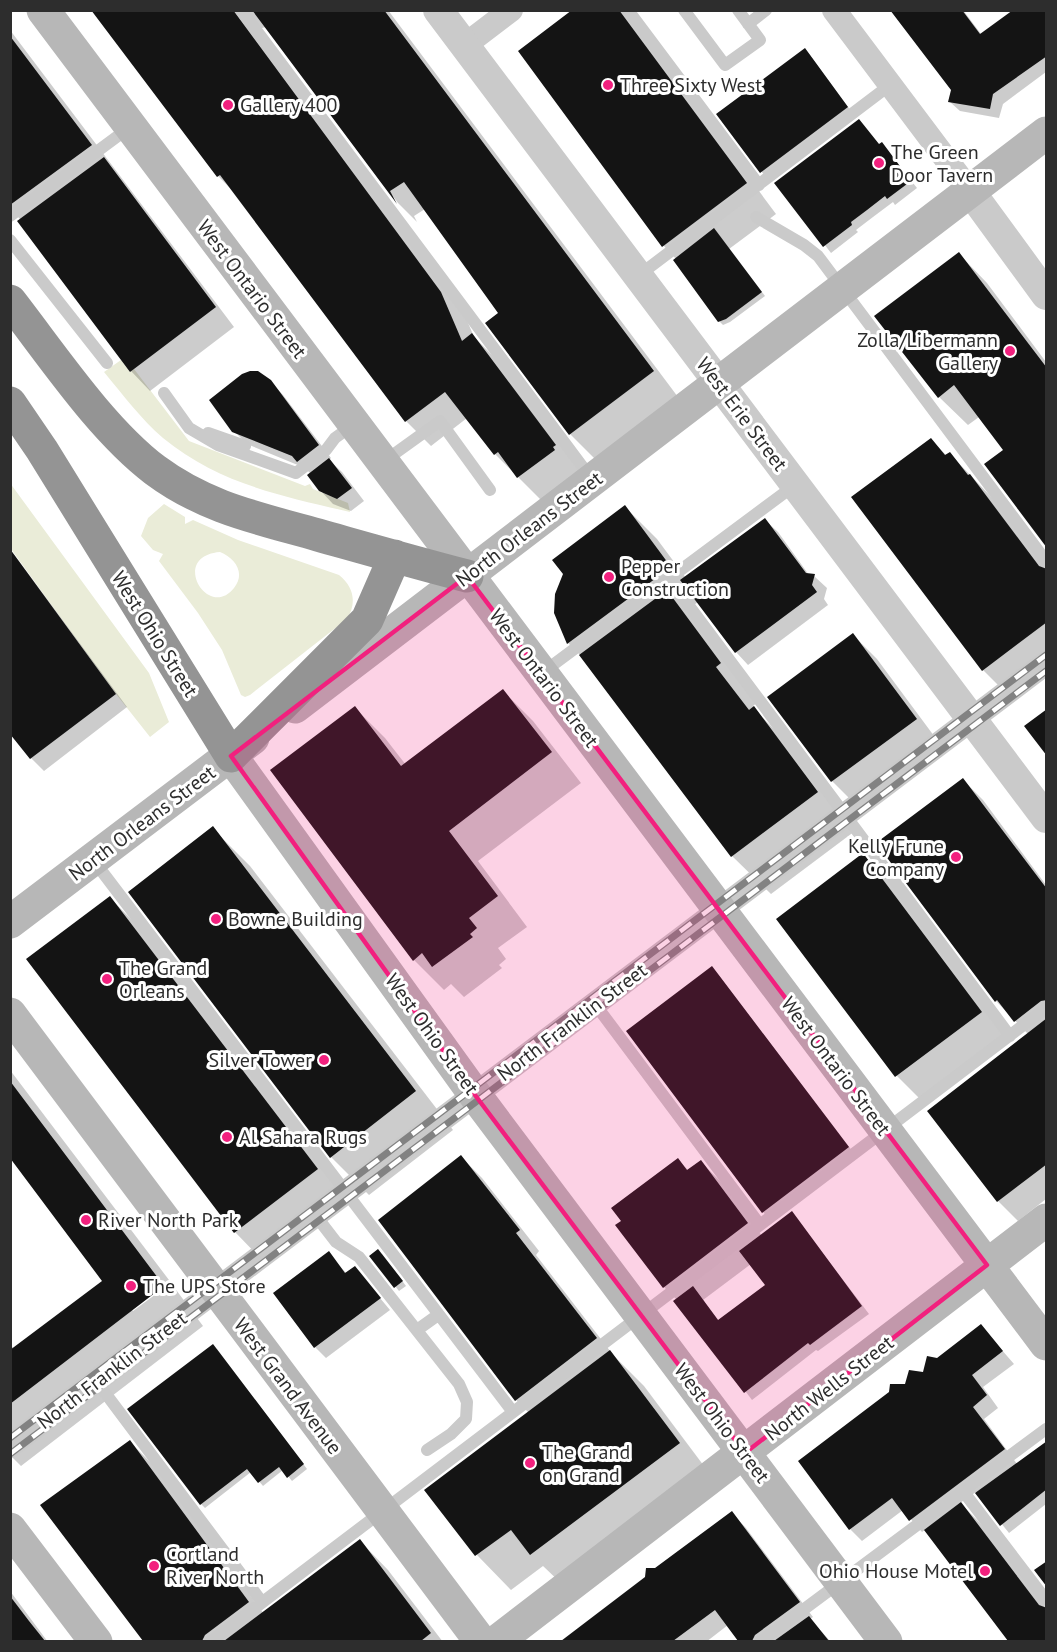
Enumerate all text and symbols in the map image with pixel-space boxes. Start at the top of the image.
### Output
place label: Three Sixty West [620,72,762,98]
marker: Three Sixty West [601,78,615,92]
place label: Gallery 400 [240,92,338,118]
marker: Gallery 400 [221,98,235,112]
place label: The Green Door Tavern [891,139,993,188]
marker: The Green Door Tavern [872,156,886,170]
street label: West Ontario Street [191,214,313,364]
place label: Zolla/Libermann Gallery [857,327,999,376]
marker: Zolla/Libermann Gallery [1003,344,1017,358]
street label: West Erie Street [691,352,793,476]
street label: North Orleans Street [451,465,608,593]
place label: Pepper Construction [621,553,729,602]
street label: West Ohio Street [106,566,204,702]
marker: Pepper Construction [602,570,616,584]
street label: West Ontario Street [483,603,605,753]
street label: North Orleans Street [64,759,221,887]
place label: Kelly Frune Company [848,833,945,882]
marker: Kelly Frune Company [949,850,963,864]
place label: Bowne Building [228,906,363,932]
marker: Bowne Building [209,912,223,926]
place label: The Grand Orleans [119,955,207,1004]
street label: North Franklin Street [492,957,652,1087]
street label: West Ohio Street [379,968,485,1100]
marker: The Grand Orleans [100,972,114,986]
street label: West Ontario Street [775,991,897,1141]
place label: Silver Tower [209,1047,312,1073]
marker: Silver Tower [317,1053,331,1067]
place label: Al Sahara Rugs [239,1124,367,1150]
marker: Al Sahara Rugs [220,1130,234,1144]
place label: River North Park [98,1207,239,1233]
marker: River North Park [79,1213,93,1227]
place label: The UPS Store [143,1273,266,1299]
marker: The UPS Store [124,1279,138,1293]
street label: North Franklin Street [32,1305,192,1435]
street label: West Grand Avenue [228,1313,348,1459]
street label: North Wells Street [759,1329,899,1446]
street label: West Ohio Street [668,1358,776,1488]
place label: The Grand on Grand [542,1439,630,1488]
marker: The Grand on Grand [523,1456,537,1470]
place label: Cortland River North [166,1541,264,1590]
place label: Ohio House Motel [819,1558,973,1584]
marker: Cortland River North [147,1559,161,1573]
marker: Ohio House Motel [978,1564,992,1578]

